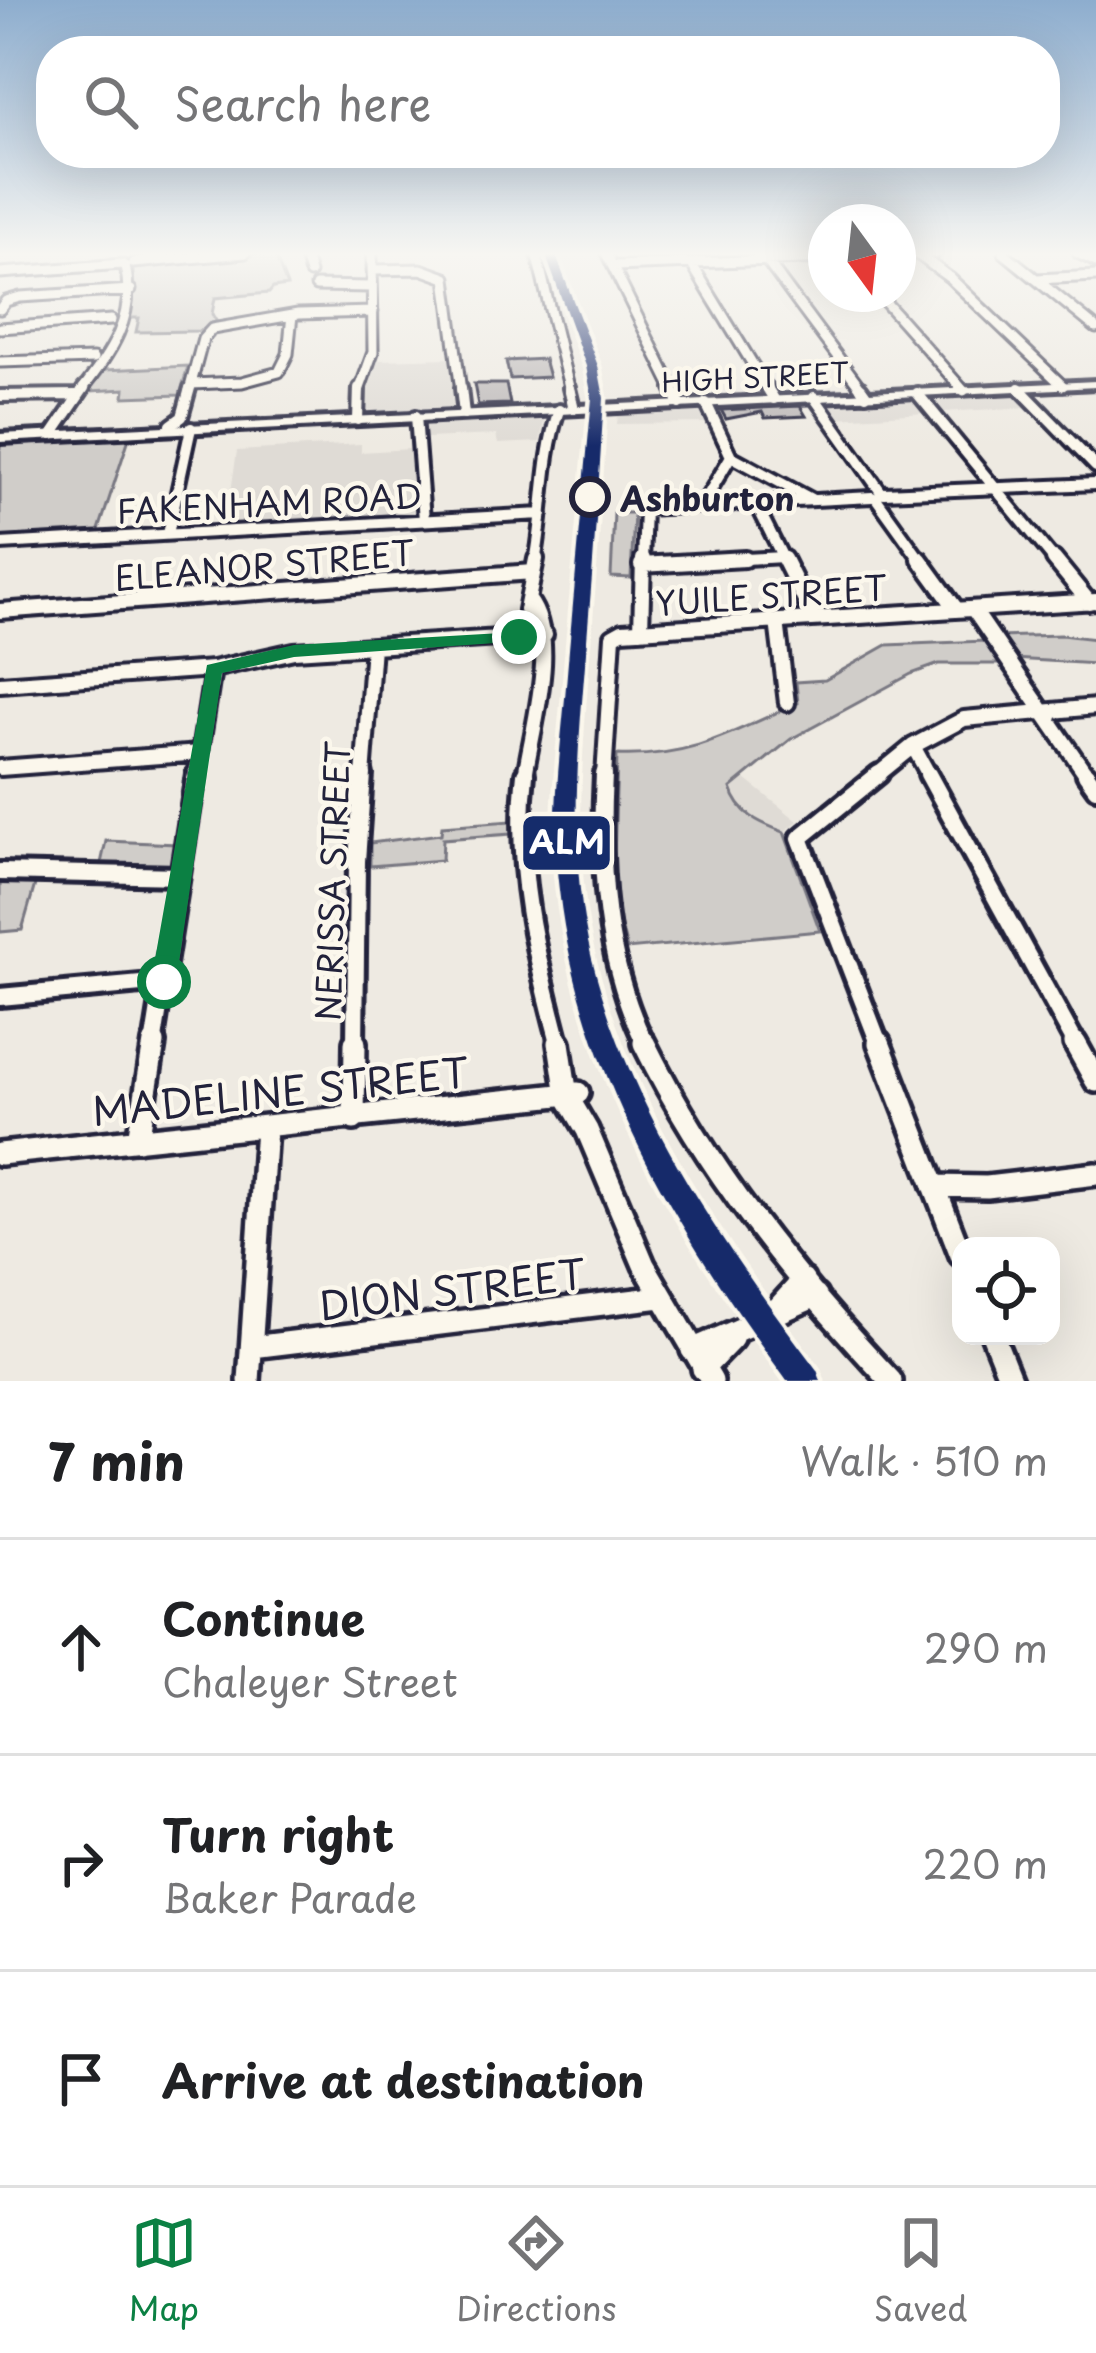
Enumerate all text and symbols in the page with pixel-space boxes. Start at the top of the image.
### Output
search box [36,36,1060,168]
text: Search here [174,68,431,136]
icon: search [78,69,144,135]
north arrow [808,204,916,312]
street label: HIGH STREET [660,351,850,401]
street label: FAKENHAM ROAD [115,469,423,535]
place label: Ashburton [619,472,795,522]
marker: Ashburton [571,478,609,516]
street label: ELEANOR STREET [112,526,416,602]
street label: YUILE STREET [654,561,889,627]
route end [492,610,546,664]
street label: NERISSA STREET [301,740,361,1022]
line badge: ALM [521,814,612,872]
text: ALM [529,815,605,865]
route start [137,955,191,1009]
street label: MADELINE STREET [89,1041,471,1139]
map controls [952,1237,1060,1345]
button: locate [952,1237,1060,1345]
street label: DION STREET [316,1242,589,1334]
text: 7 min [48,1421,185,1498]
text: Walk · 510 m [800,1430,1048,1489]
text: Continue [162,1583,365,1651]
icon: ahead [48,1614,114,1680]
text: 290 m [924,1617,1048,1676]
text: Chaleyer Street [162,1651,458,1710]
text: Turn right [162,1799,394,1867]
icon: right [48,1830,114,1896]
text: 220 m [923,1833,1048,1892]
text: Baker Parade [162,1867,417,1926]
text: Arrive at destination [162,2045,645,2113]
icon: arrive [48,2046,114,2112]
tab: Map [129,2210,199,2332]
tab: Directions [456,2210,617,2332]
tab: Saved [874,2210,967,2332]

